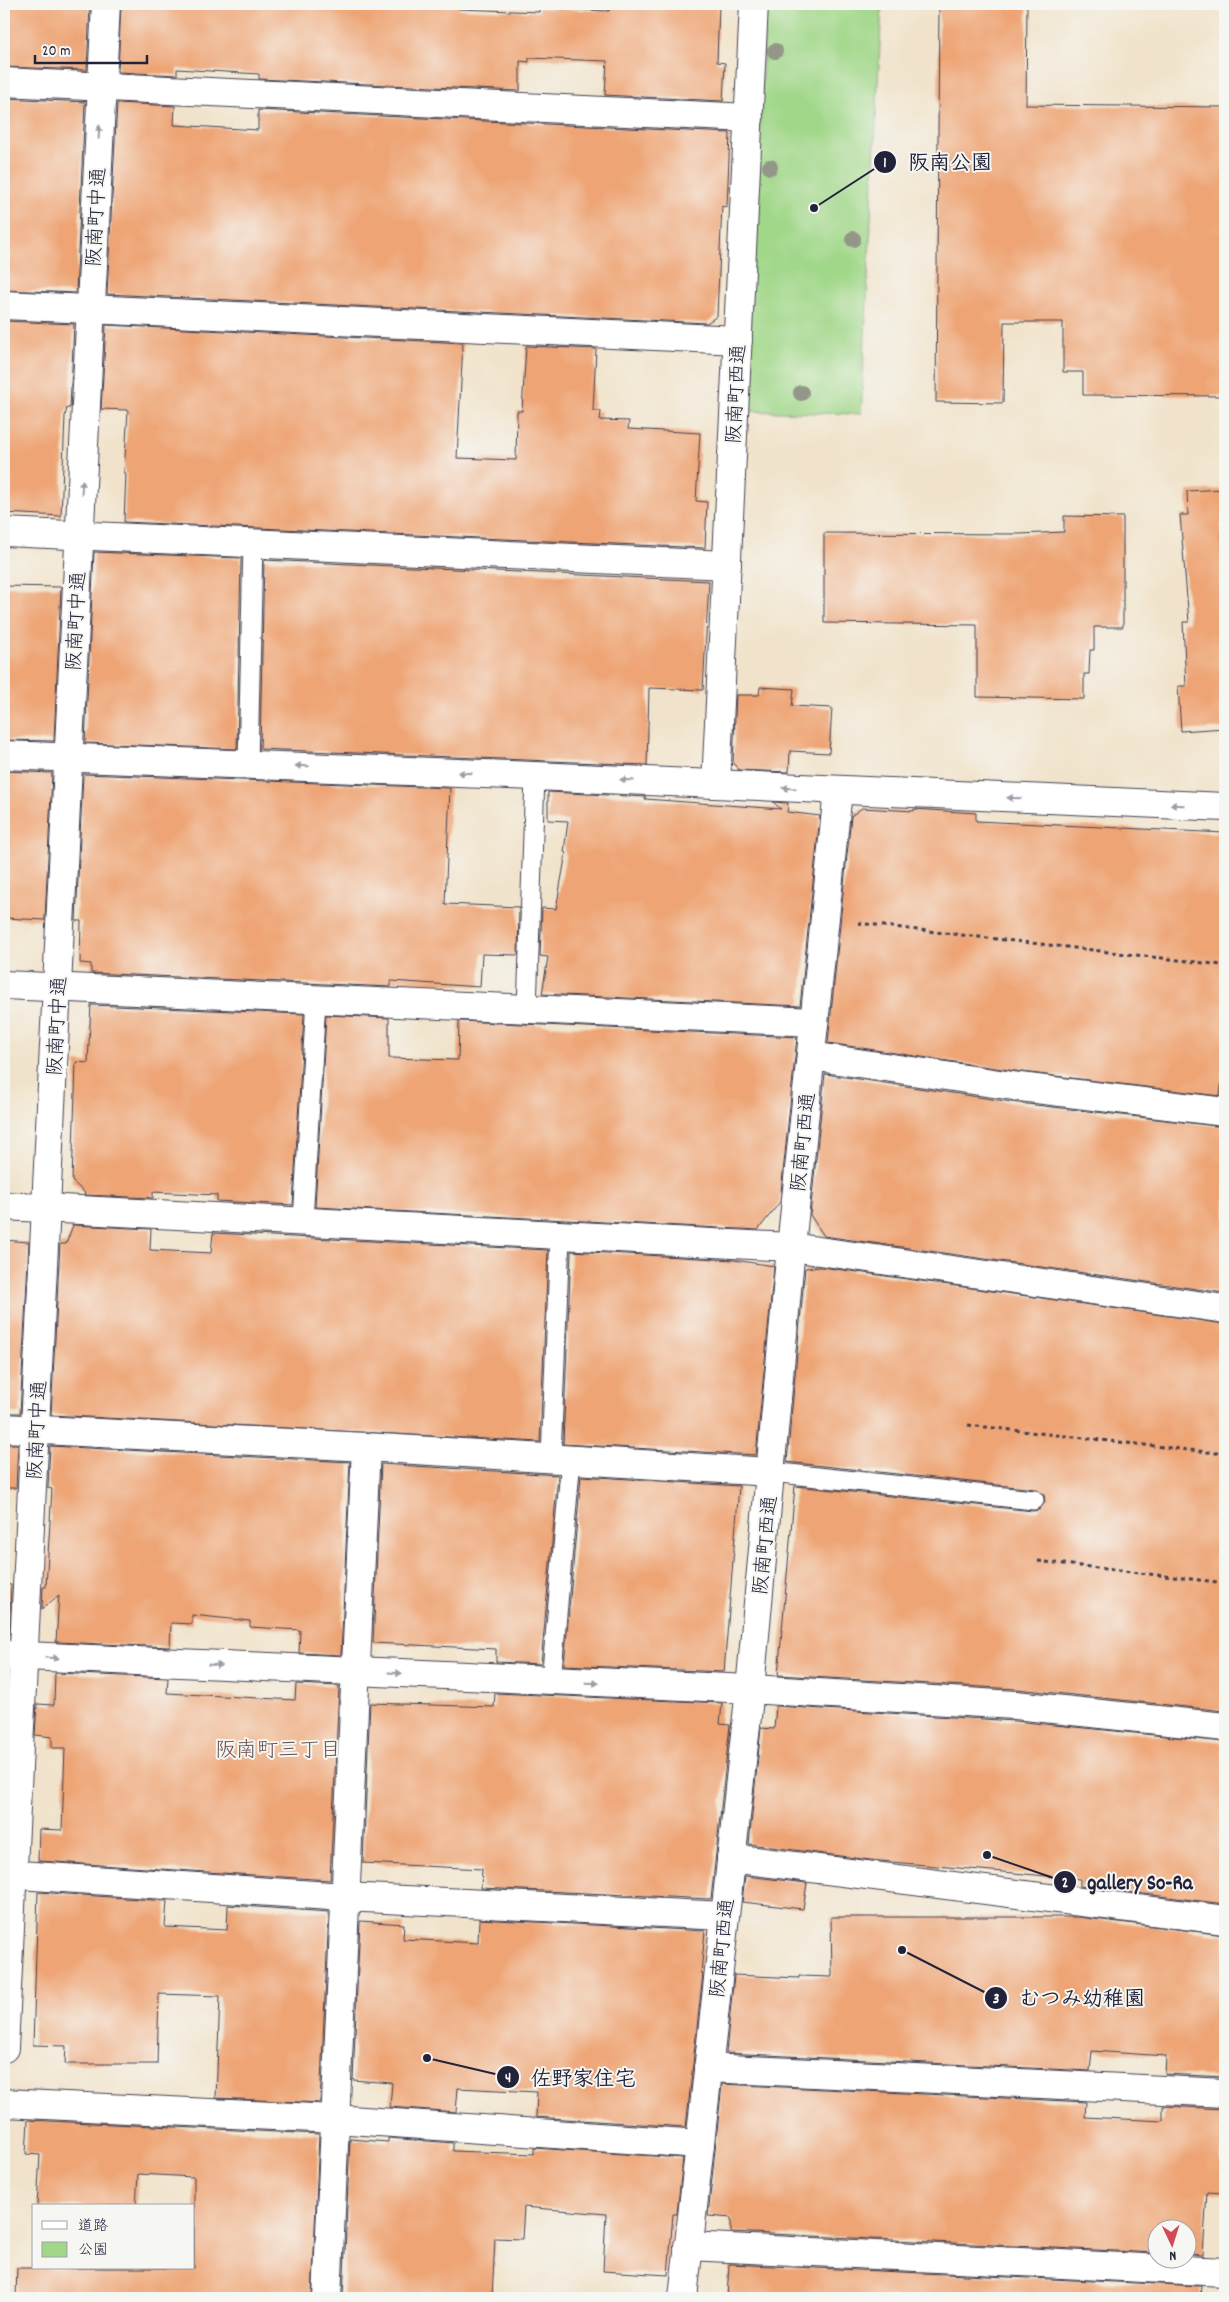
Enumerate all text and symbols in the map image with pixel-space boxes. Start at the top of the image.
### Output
scale bar [35,32,148,64]
text: 20 m [42,41,70,63]
one-way arrow [96,124,104,140]
callout: 阪南公園 [873,144,1002,180]
text: 阪南公園 [908,150,992,180]
text: 1 [883,153,887,175]
street label: 阪南町中通 [81,166,115,268]
street label: 阪南町西通 [721,343,755,445]
one-way arrow [78,479,86,495]
street label: 阪南町中通 [61,570,95,672]
one-way arrow [294,762,310,770]
one-way arrow [456,768,472,776]
one-way arrow [619,775,635,783]
one-way arrow [781,783,797,791]
one-way arrow [1006,794,1022,802]
one-way arrow [1168,801,1184,809]
street label: 阪南町中通 [42,975,76,1077]
street label: 阪南町西通 [786,1091,824,1194]
street label: 阪南町中通 [22,1379,56,1481]
street label: 阪南町西通 [748,1494,786,1597]
one-way arrow [45,1654,61,1662]
one-way arrow [207,1661,223,1669]
one-way arrow [387,1670,403,1678]
one-way arrow [584,1679,600,1687]
district label: 阪南町三丁目 [215,1737,341,1767]
callout: gallery So-Ra [1052,1864,1203,1900]
text: gallery So-Ra [1087,1870,1194,1900]
text: 2 [1062,1873,1068,1895]
street label: 阪南町西通 [705,1897,743,2000]
callout: むつみ幼稚園 [984,1980,1155,2016]
text: むつみ幼稚園 [1019,1986,1145,2016]
text: 3 [993,1989,1000,2011]
callout: 佐野家住宅 [495,2059,645,2095]
text: 佐野家住宅 [531,2066,636,2096]
text: 4 [505,2068,511,2090]
legend [32,2204,195,2270]
text: 道路 [78,2216,108,2238]
north arrow [1146,2220,1196,2270]
text: 公園 [78,2240,108,2262]
text: N [1169,2245,1177,2265]

